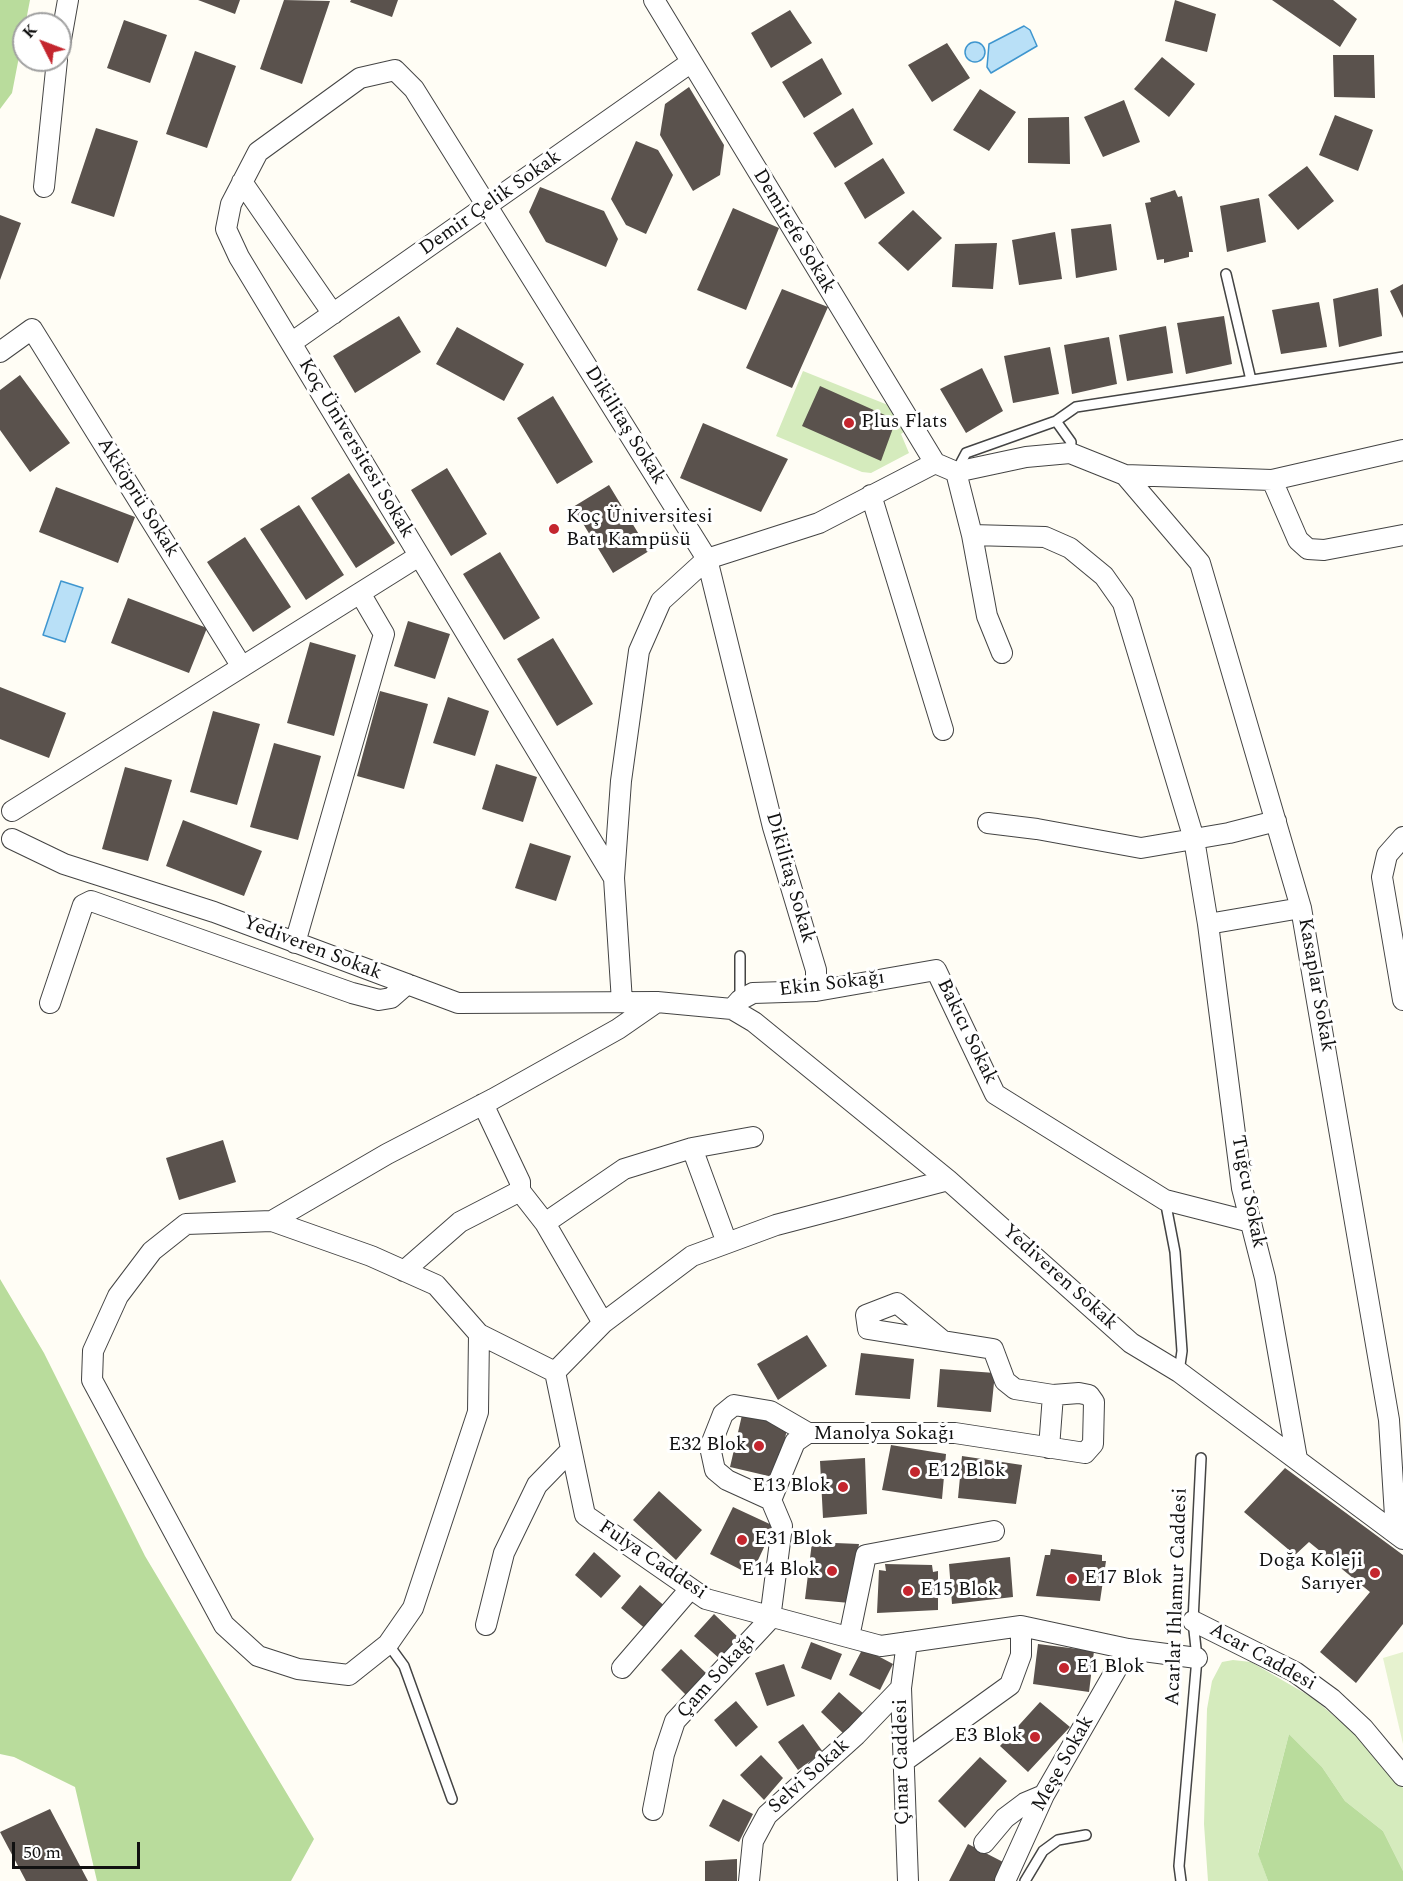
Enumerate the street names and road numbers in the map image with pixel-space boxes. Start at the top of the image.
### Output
street label: Demir Çelik Sokak [416,146,566,262]
street label: Demirefe Sokak [746,165,840,299]
street label: Koç Üniversitesi Sokak [292,355,418,543]
street label: Dikilitaş Sokak [578,362,670,490]
street label: Akköprü Sokak [91,434,183,562]
street label: Dikilitaş Sokak [759,810,819,946]
street label: Yediveren Sokak [239,911,385,987]
street label: Kasaplar Sokak [1291,916,1339,1054]
street label: Ekin Sokağı [778,967,886,1003]
street label: Bakıcı Sokak [930,975,1002,1089]
street label: Tuğcu Sokak [1224,1133,1270,1251]
street label: Yediveren Sokak [996,1220,1122,1336]
street label: Manolya Sokağı [813,1423,955,1447]
street label: Acarlar Ihlamur Caddesi [1162,1488,1194,1706]
street label: Fulya Caddesi [594,1516,710,1606]
street label: Acar Caddesi [1205,1619,1319,1697]
street label: Çam Sokağı [673,1630,761,1724]
street label: Çınar Caddesi [890,1699,916,1825]
street label: Meşe Sokak [1028,1712,1100,1816]
street label: Selvi Sokak [764,1734,856,1820]

